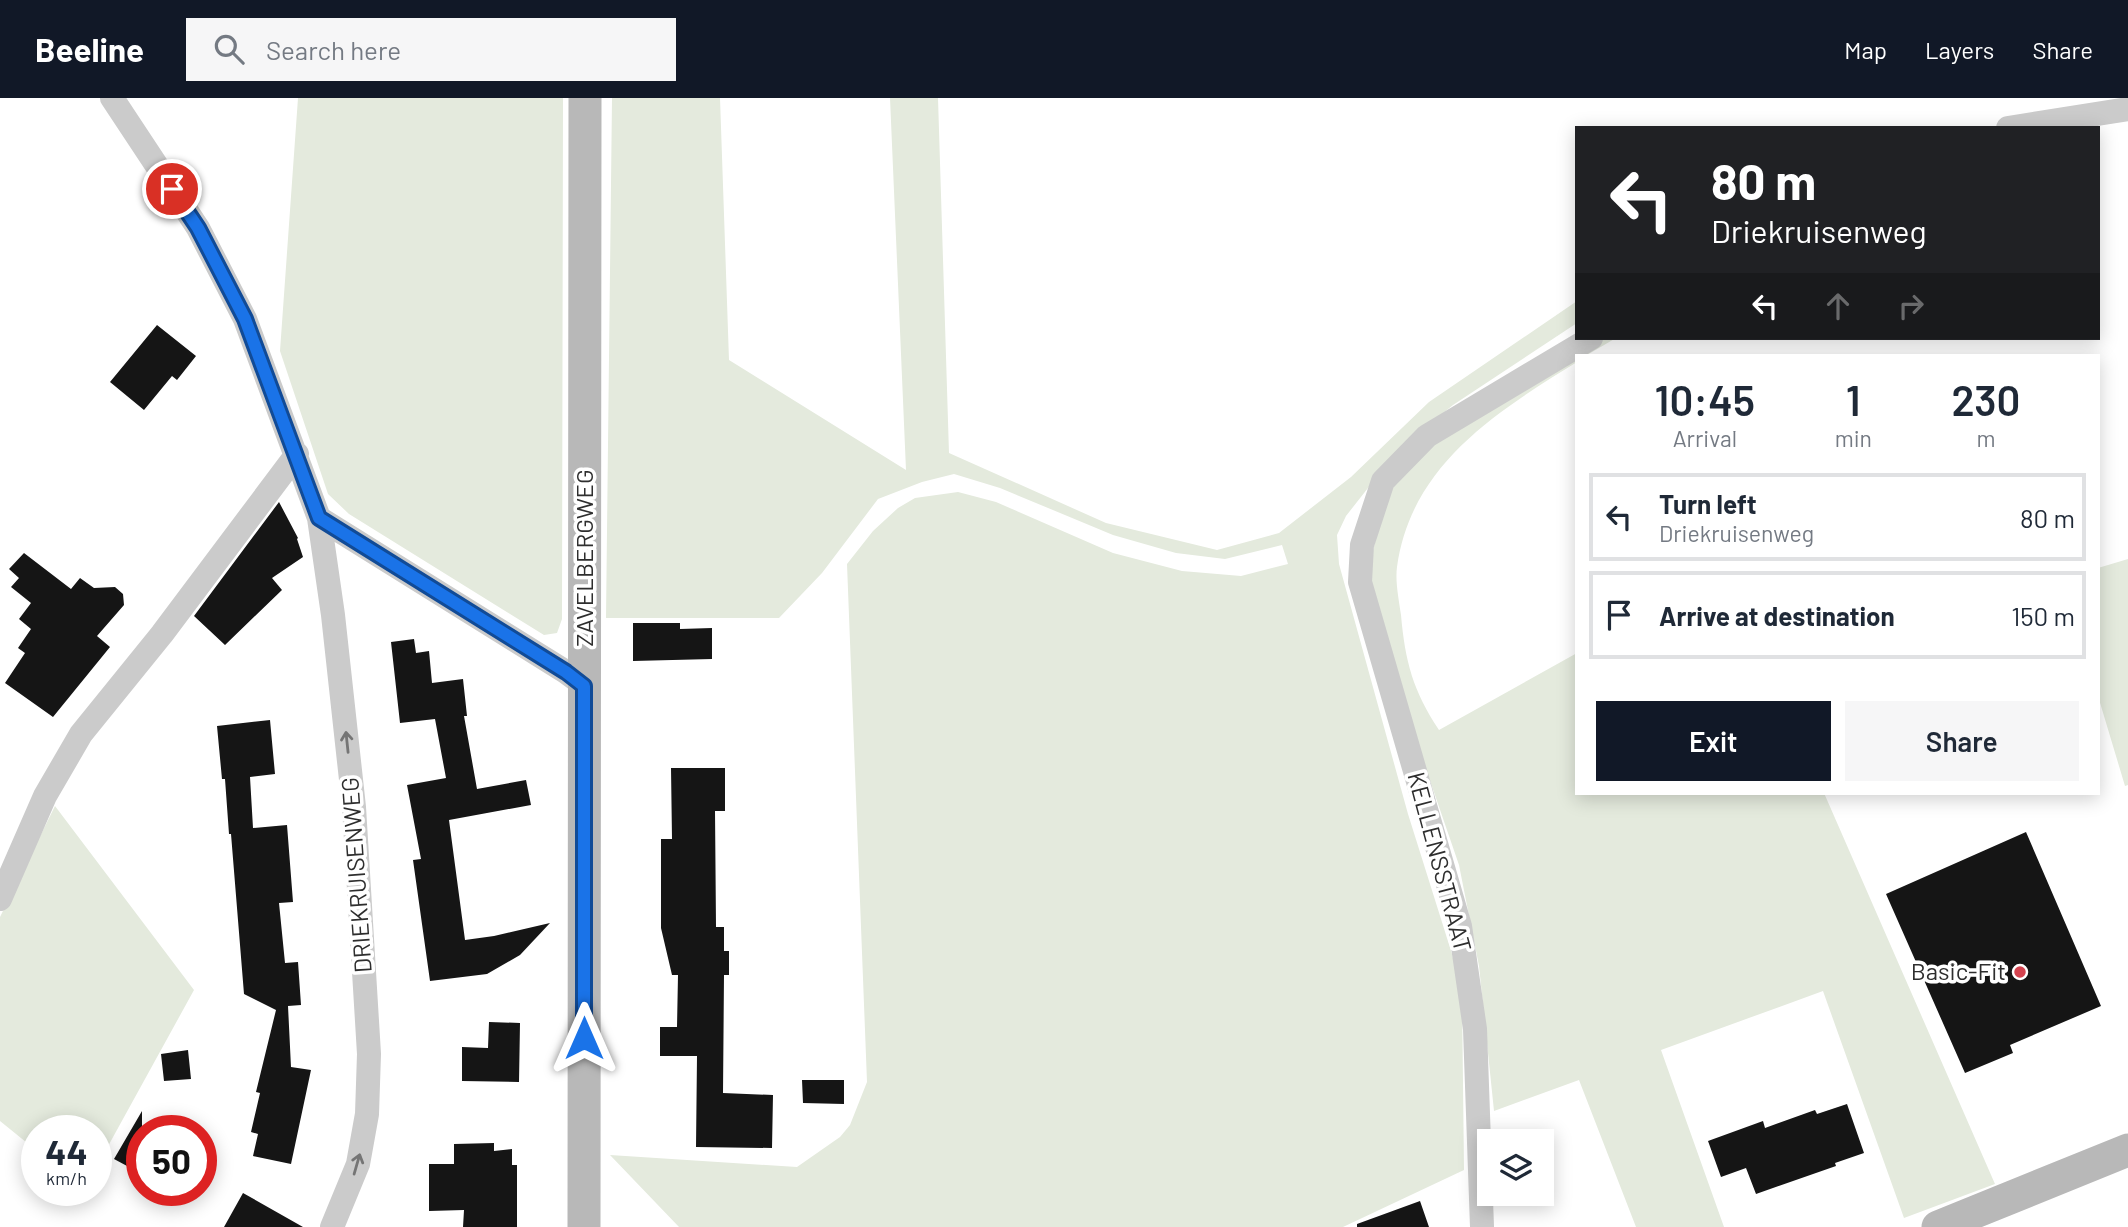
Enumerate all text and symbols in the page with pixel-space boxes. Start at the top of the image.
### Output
search box [186,18,676,81]
text: Beeline [35,29,144,69]
icon: search [210,30,248,68]
text: Search here [266,34,401,65]
text: Map [1844,35,1887,64]
text: Layers [1925,35,1994,64]
text: Share [2032,35,2093,64]
text: 80 m [1711,151,1816,210]
icon: left [1596,154,1687,245]
pin [142,159,202,219]
icon: arrive [153,170,191,208]
text: Driekruisenweg [1711,211,1927,249]
icon: left [1746,287,1784,325]
icon: ahead [1819,287,1857,325]
icon: right [1892,287,1930,325]
text: 10:45 [1655,374,1755,424]
text: 1 [1846,374,1861,424]
text: 230 [1952,374,2020,424]
text: Arrival [1673,424,1737,452]
text: min [1835,424,1872,452]
text: m [1976,424,1995,452]
street label: ZAVELBERGWEG [569,469,598,647]
text: Turn left [1659,488,1757,519]
icon: left [1600,498,1638,536]
text: 80 m [2020,502,2075,533]
text: Driekruisenweg [1659,519,1814,547]
icon: arrive [1600,596,1638,634]
text: Arrive at destination [1659,600,1895,631]
text: 150 m [2011,600,2075,631]
button: Exit [1596,701,1831,781]
button: Share [1845,701,2079,781]
one-way arrow [340,731,353,754]
street label: KELLENSSTRAAT [1402,768,1478,955]
street label: DRIEKRUISENWEG [334,776,377,974]
place label: Basic-Fit [1911,956,2006,985]
marker: Basic-Fit [2012,964,2028,980]
position arrow [547,1001,621,1075]
speed limit sign: 50 [126,1115,217,1206]
map controls [1477,1129,1554,1206]
button: layers [1477,1129,1554,1206]
text: 44 [45,1130,88,1172]
one-way arrow [351,1153,364,1175]
text: km/h [46,1167,87,1189]

